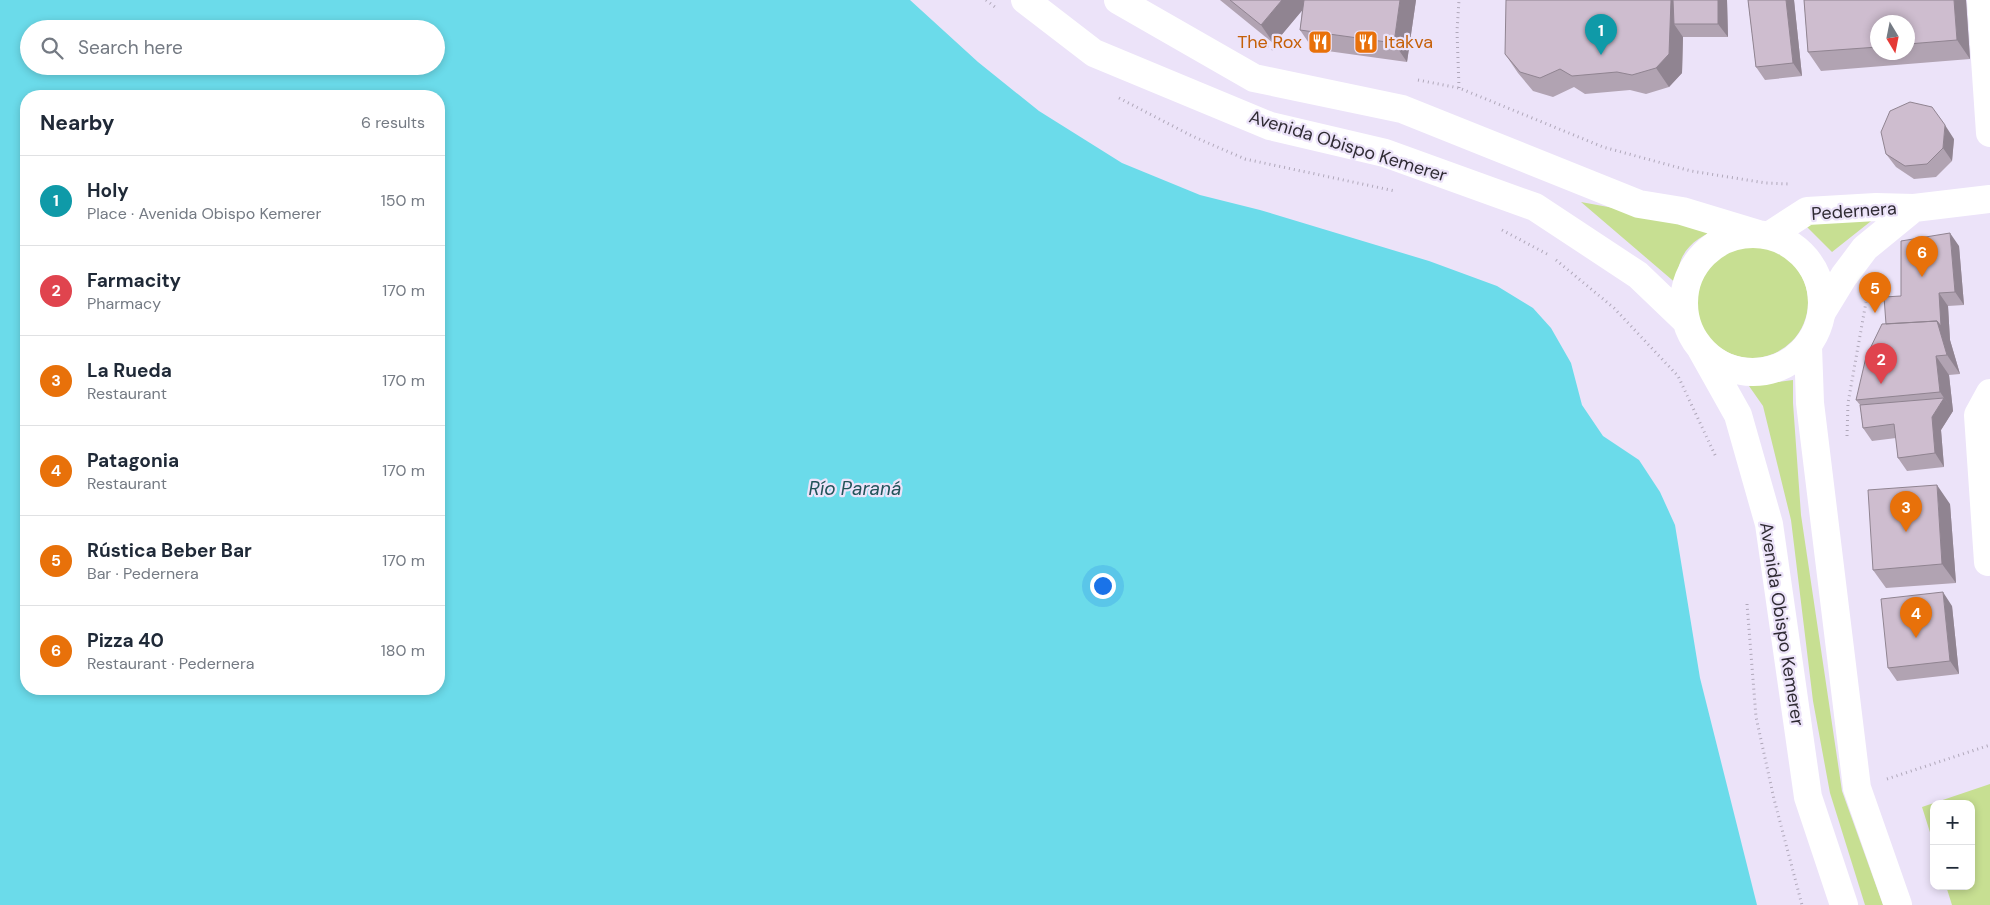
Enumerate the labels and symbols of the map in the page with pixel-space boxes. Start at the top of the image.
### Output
pin: 1 [1585,14,1617,55]
north arrow [1870,15,1915,60]
restaurant icon: The Rox [1307,29,1333,55]
restaurant icon: Itakva [1353,29,1379,55]
place label: The Rox [1237,30,1302,54]
place label: Itakva [1384,30,1433,54]
street label: Avenida Obispo Kemerer [1246,104,1450,188]
street label: Pedernera [1811,196,1897,226]
pin: 6 [1906,236,1938,277]
pin: 5 [1859,272,1891,313]
pin: 2 [1865,343,1897,384]
water label: Río Paraná [809,476,901,501]
pin: 3 [1890,491,1922,532]
street label: Avenida Obispo Kemerer [1754,521,1810,728]
your location [1090,573,1116,599]
pin: 4 [1900,597,1932,638]

